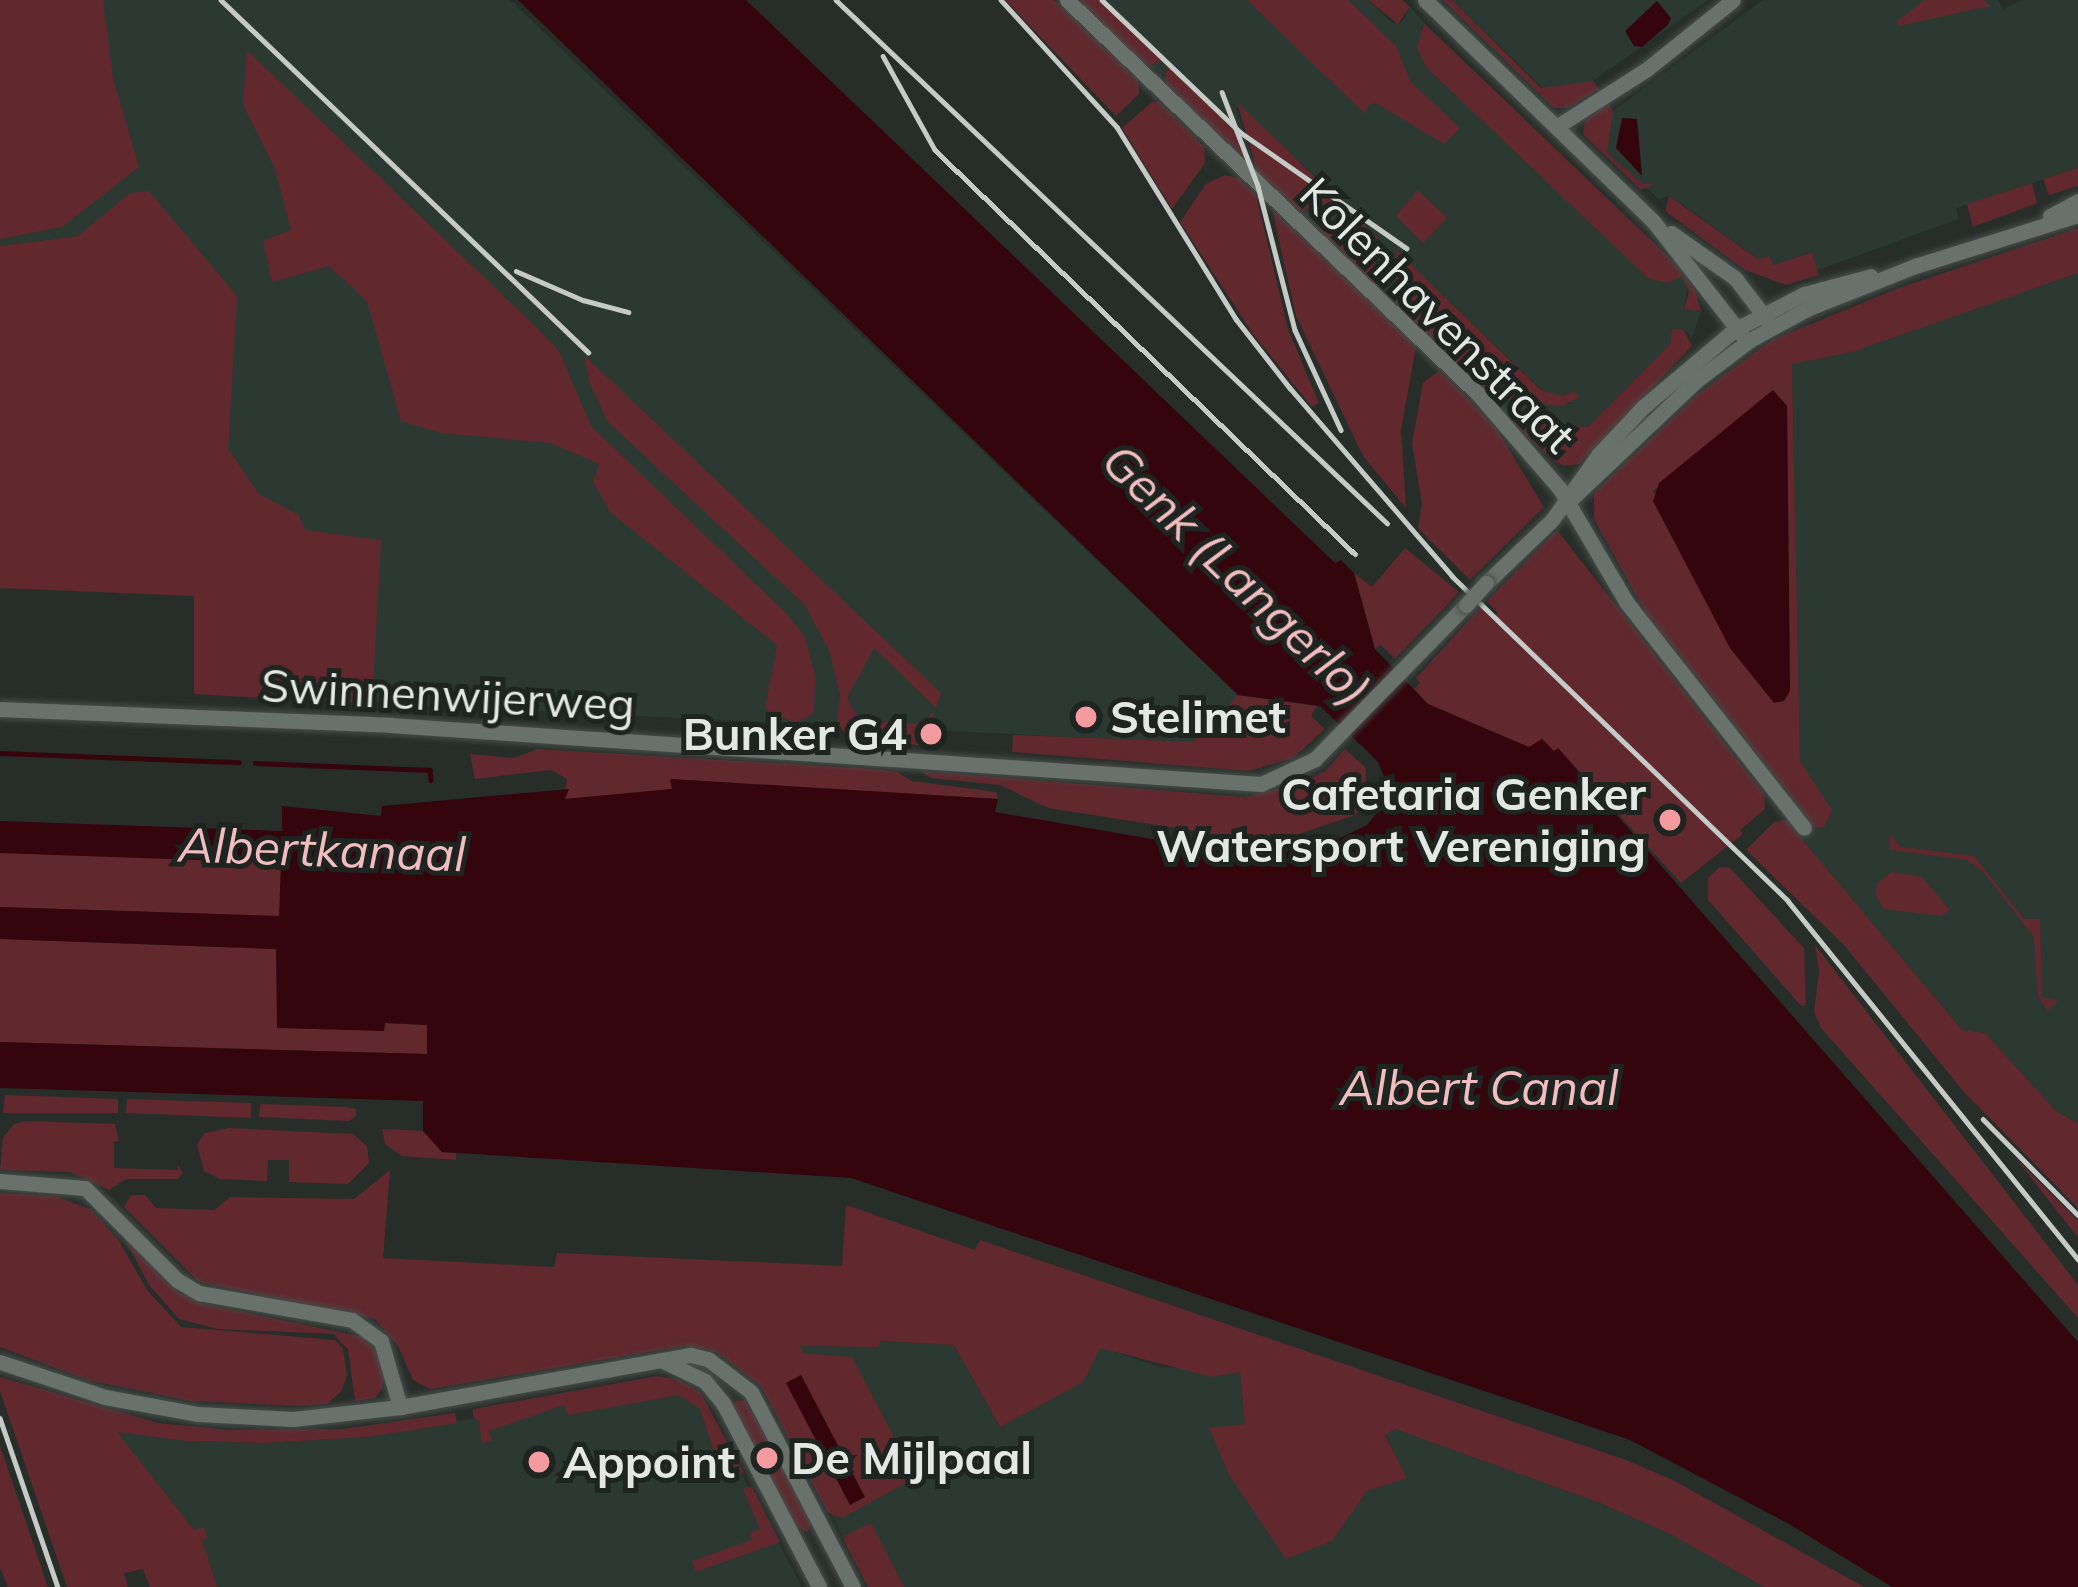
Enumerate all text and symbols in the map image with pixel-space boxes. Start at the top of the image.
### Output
street label: Kolenhavenstraat [1289,166,1587,464]
water label: Genk (Langerlo) [1091,431,1383,717]
street label: Swinnenwijerweg [260,658,636,732]
place label: Stelimet [1110,690,1286,744]
marker: Stelimet [1073,704,1099,730]
place label: Bunker G4 [683,707,907,761]
marker: Bunker G4 [918,721,944,747]
place label: Cafetaria Genker Watersport Vereniging [1156,767,1646,873]
marker: Cafetaria Genker Watersport Vereniging [1657,807,1683,833]
water label: Albertkanaal [177,815,467,883]
water label: Albert Canal [1340,1059,1618,1117]
place label: De Mijlpaal [791,1431,1032,1485]
place label: Appoint [563,1435,735,1489]
marker: De Mijlpaal [754,1445,780,1471]
marker: Appoint [526,1449,552,1475]

